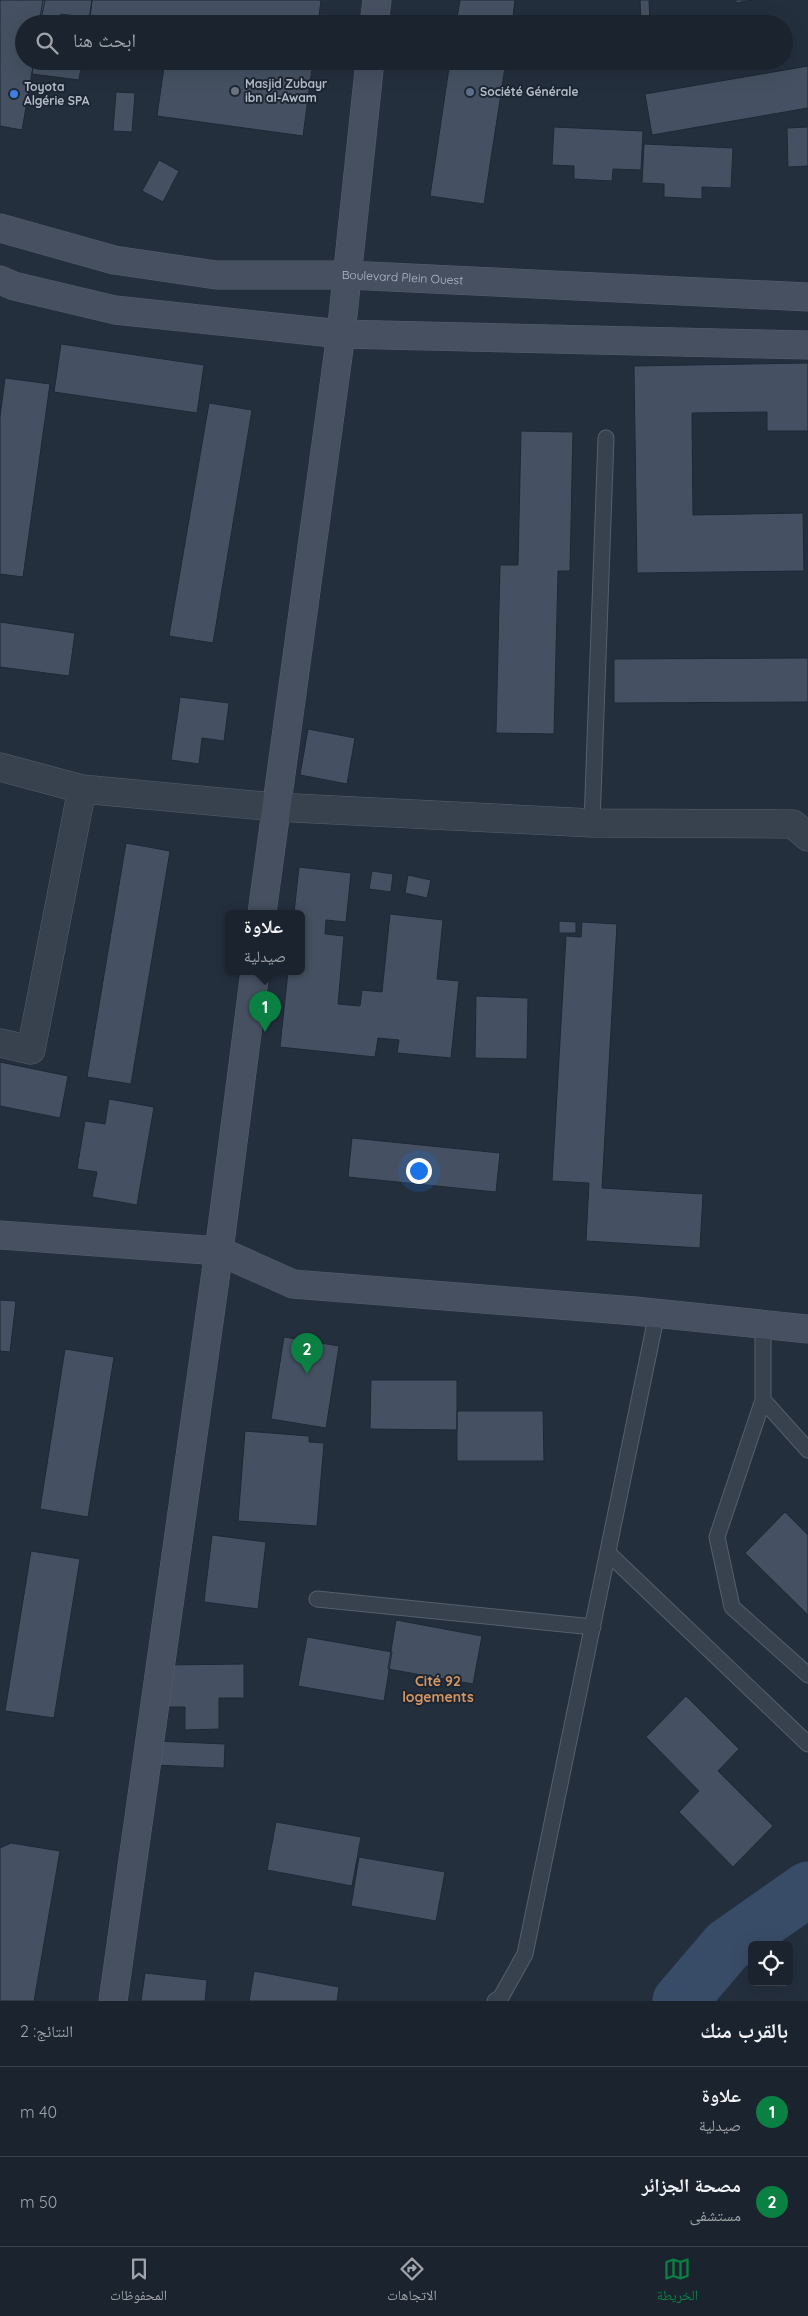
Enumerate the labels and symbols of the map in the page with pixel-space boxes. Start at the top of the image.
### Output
place label: Masjid Zubayr ibn al-Awam [245,76,327,105]
place label: Toyota Algérie SPA [24,79,90,108]
place label: Société Générale [480,84,579,99]
marker: Masjid Zubayr ibn al-Awam [229,85,241,97]
marker: Société Générale [464,86,476,98]
marker: Toyota Algérie SPA [8,88,20,100]
street label: Boulevard Plein Ouest [342,267,464,288]
pin: 1 [249,991,281,1032]
your location [406,1158,432,1184]
pin: 2 [291,1333,323,1374]
district label: Cité 92 logements [402,1672,474,1706]

